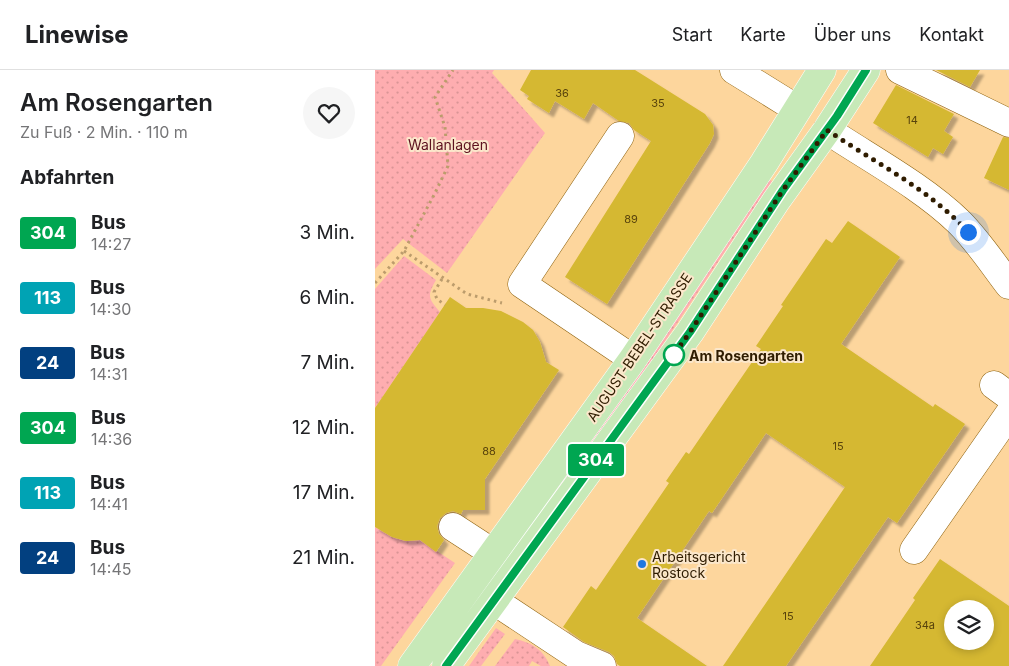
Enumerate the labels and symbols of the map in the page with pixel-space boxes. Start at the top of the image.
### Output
house number: 36 [555,86,569,100]
house number: 35 [651,96,665,110]
house number: 14 [906,113,918,127]
park label: Wallanlagen [408,136,488,153]
house number: 89 [624,212,638,226]
your location [956,220,981,245]
street label: AUGUST-BEBEL-STRASSE [583,270,695,424]
marker: Am Rosengarten [663,344,685,366]
place label: Am Rosengarten [689,347,803,364]
house number: 15 [832,439,844,453]
house number: 88 [482,444,496,458]
line badge: 304 [567,444,625,476]
place label: Arbeitsgericht Rostock [652,548,746,581]
marker: Arbeitsgericht Rostock [636,558,648,570]
house number: 15 [782,609,794,623]
house number: 34a [915,618,935,632]

